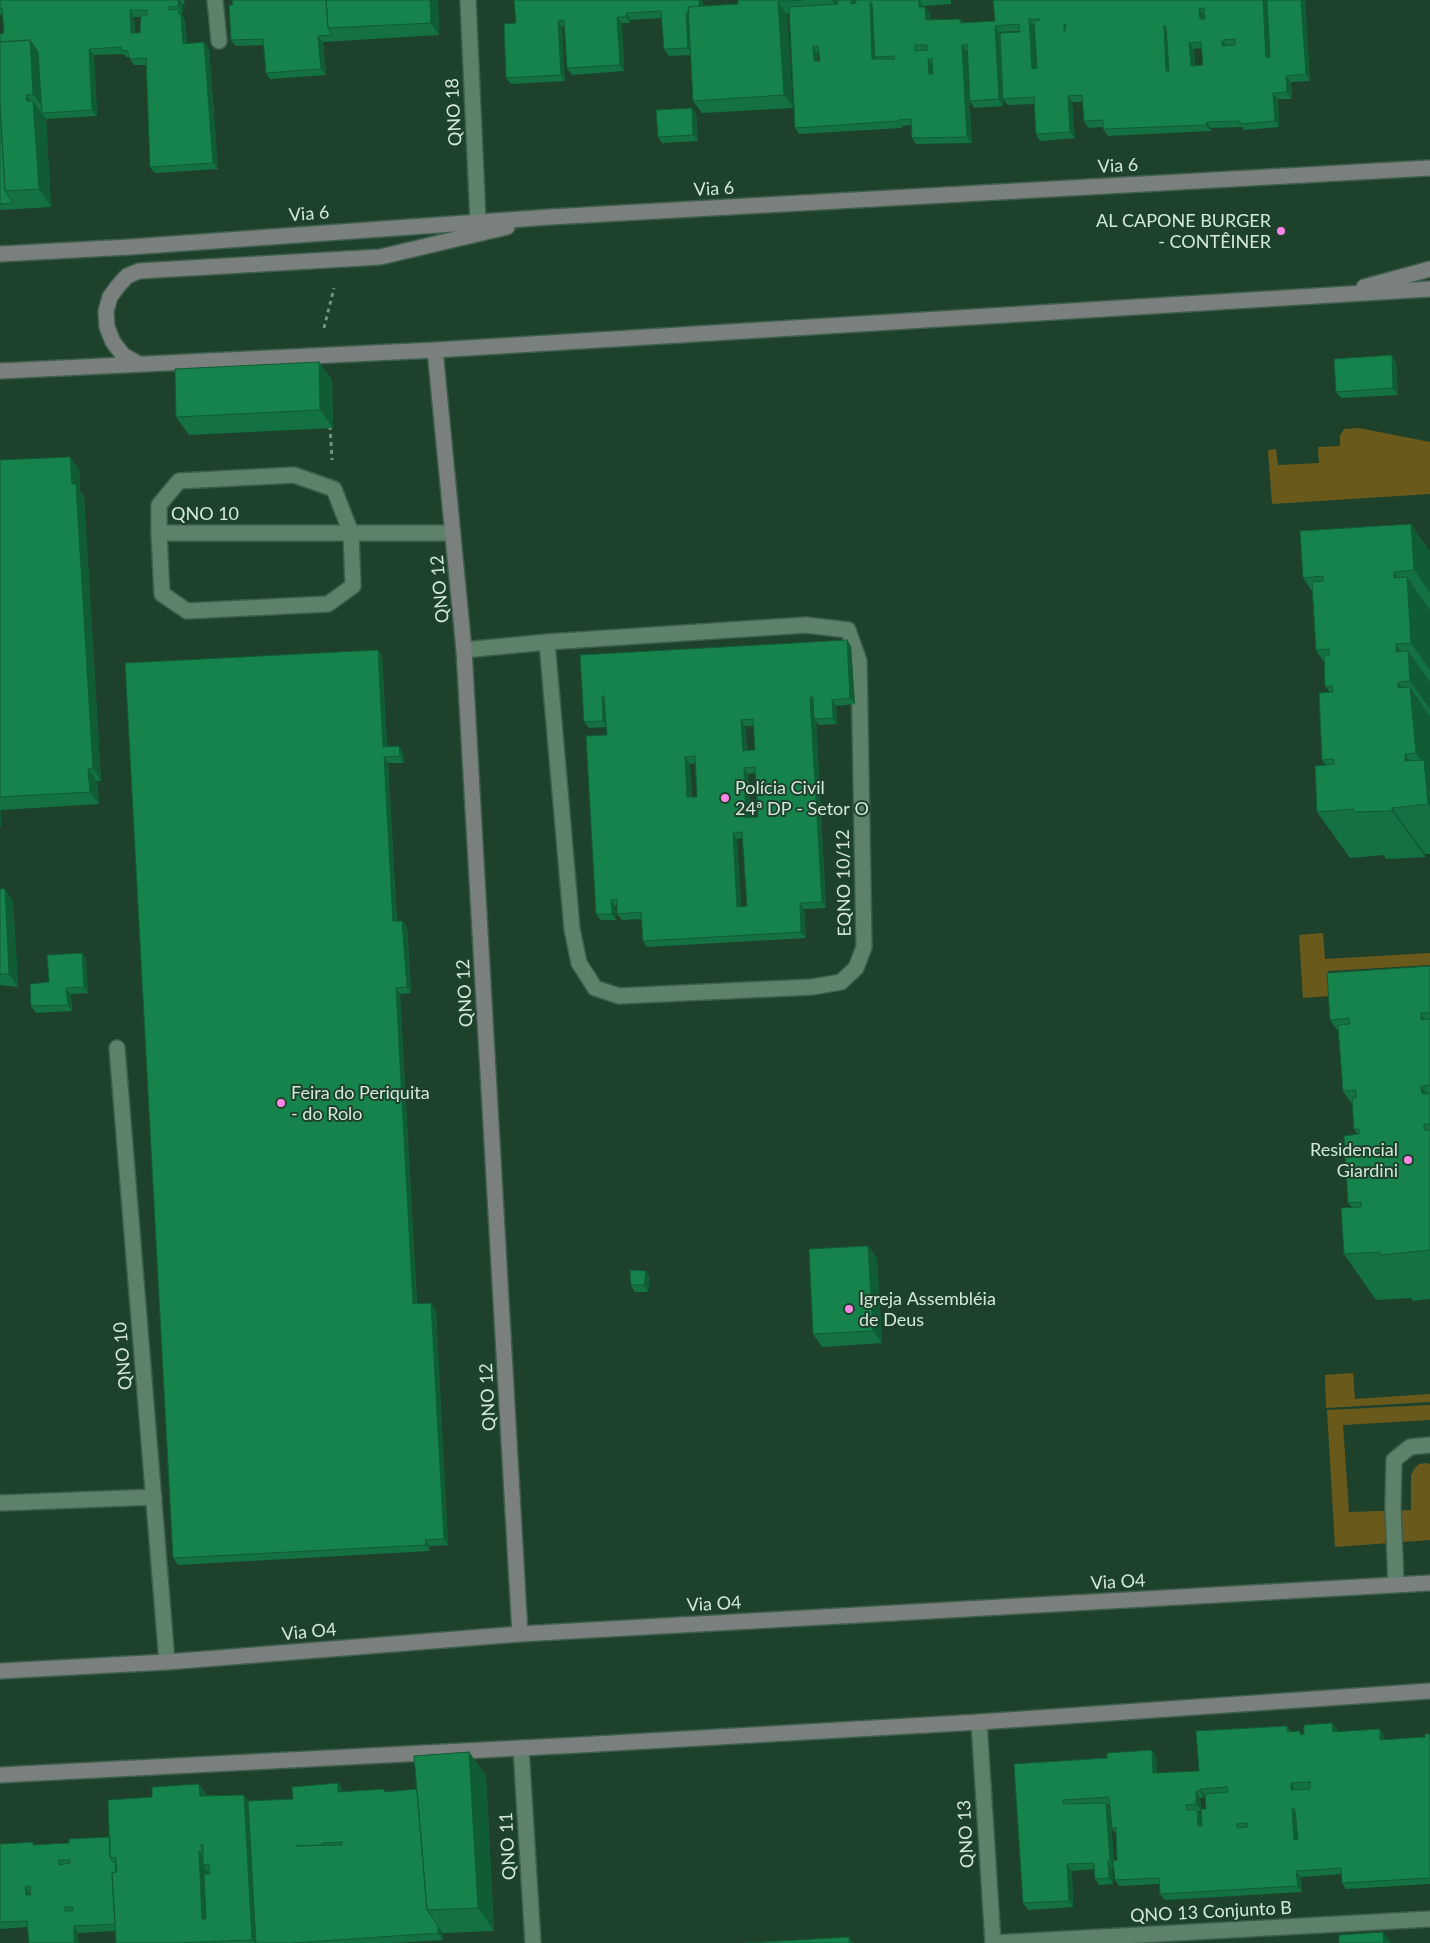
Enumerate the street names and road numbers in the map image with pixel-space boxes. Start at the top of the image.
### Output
street label: QNO 18 [441,77,467,147]
street label: Via 6 [1097,154,1139,178]
street label: Via 6 [693,177,735,201]
street label: Via 6 [288,202,330,226]
street label: QNO 10 [171,503,239,525]
street label: QNO 12 [426,554,454,624]
street label: EQNO 10/12 [832,829,856,937]
street label: QNO 12 [452,958,478,1028]
street label: QNO 10 [109,1321,137,1391]
street label: QNO 12 [475,1362,501,1432]
street label: Via O4 [1090,1570,1146,1594]
street label: Via O4 [686,1592,742,1616]
street label: Via O4 [281,1619,337,1645]
street label: QNO 13 [953,1799,979,1869]
street label: QNO 11 [495,1811,521,1881]
street label: QNO 13 Conjunto B [1130,1897,1292,1927]

